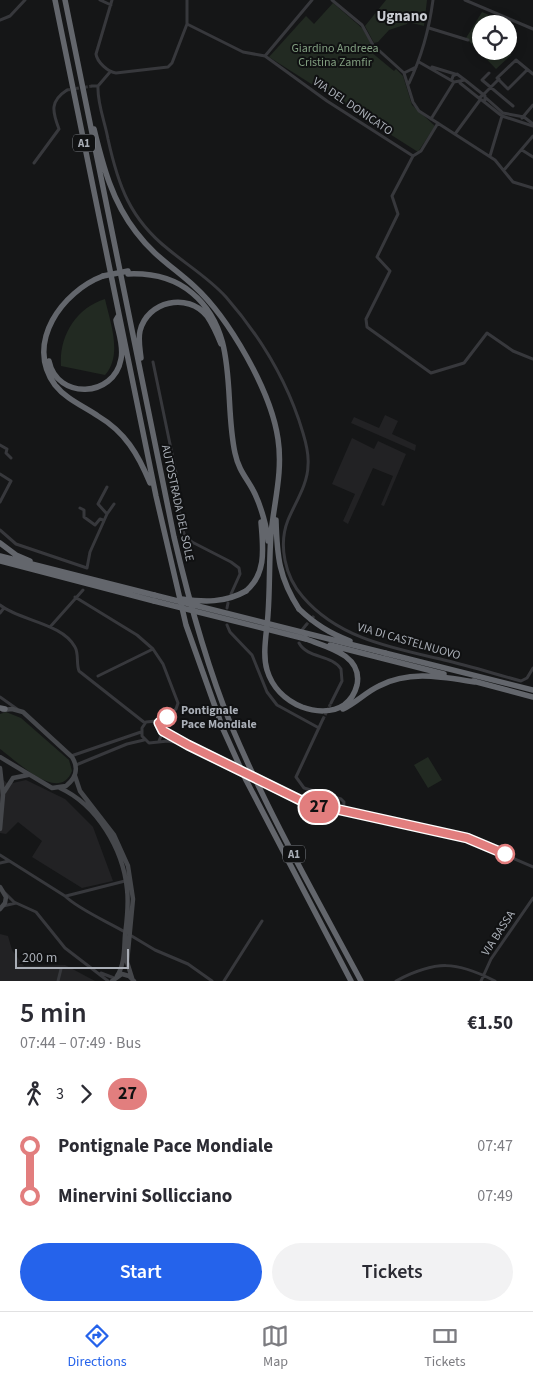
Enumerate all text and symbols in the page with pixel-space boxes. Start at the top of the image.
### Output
district label: Ugnano [376,6,428,27]
map controls [472,15,517,60]
button: locate [472,15,517,60]
park label: Giardino Andreea Cristina Zamfir [291,40,379,71]
street label: VIA DEL DONICATO [309,73,396,140]
road number: A1 [73,134,95,152]
street label: AUTOSTRADA DEL SOLE [157,443,198,563]
street label: VIA DI CASTELNUOVO [355,619,463,664]
place label: Pontignale Pace Mondiale [181,702,257,733]
marker: Pontignale Pace Mondiale [157,707,177,727]
line badge: 27 [296,791,342,823]
text: 27 [309,794,329,819]
unlabelled marker [495,844,515,864]
road number: A1 [283,846,305,862]
street label: VIA BASSA [477,907,520,959]
scale bar [15,946,129,969]
text: 200 m [22,948,57,968]
text: 5 min [20,993,87,1033]
text: €1.50 [467,1010,513,1037]
text: 07:44 – 07:49 · Bus [20,1032,141,1054]
icon: walk [20,1080,48,1108]
icon: forward [72,1080,100,1108]
text: 27 [118,1081,137,1106]
text: 3 [56,1083,64,1105]
text: Pontignale Pace Mondiale [58,1133,273,1160]
text: 07:47 [477,1135,513,1157]
text: Minervini Sollicciano [58,1183,232,1210]
text: 07:49 [477,1185,513,1207]
button: Start [20,1243,262,1301]
button: Tickets [272,1243,513,1301]
tab: Directions [67,1322,127,1372]
tab: Map [261,1322,289,1372]
tab: Tickets [424,1322,466,1372]

